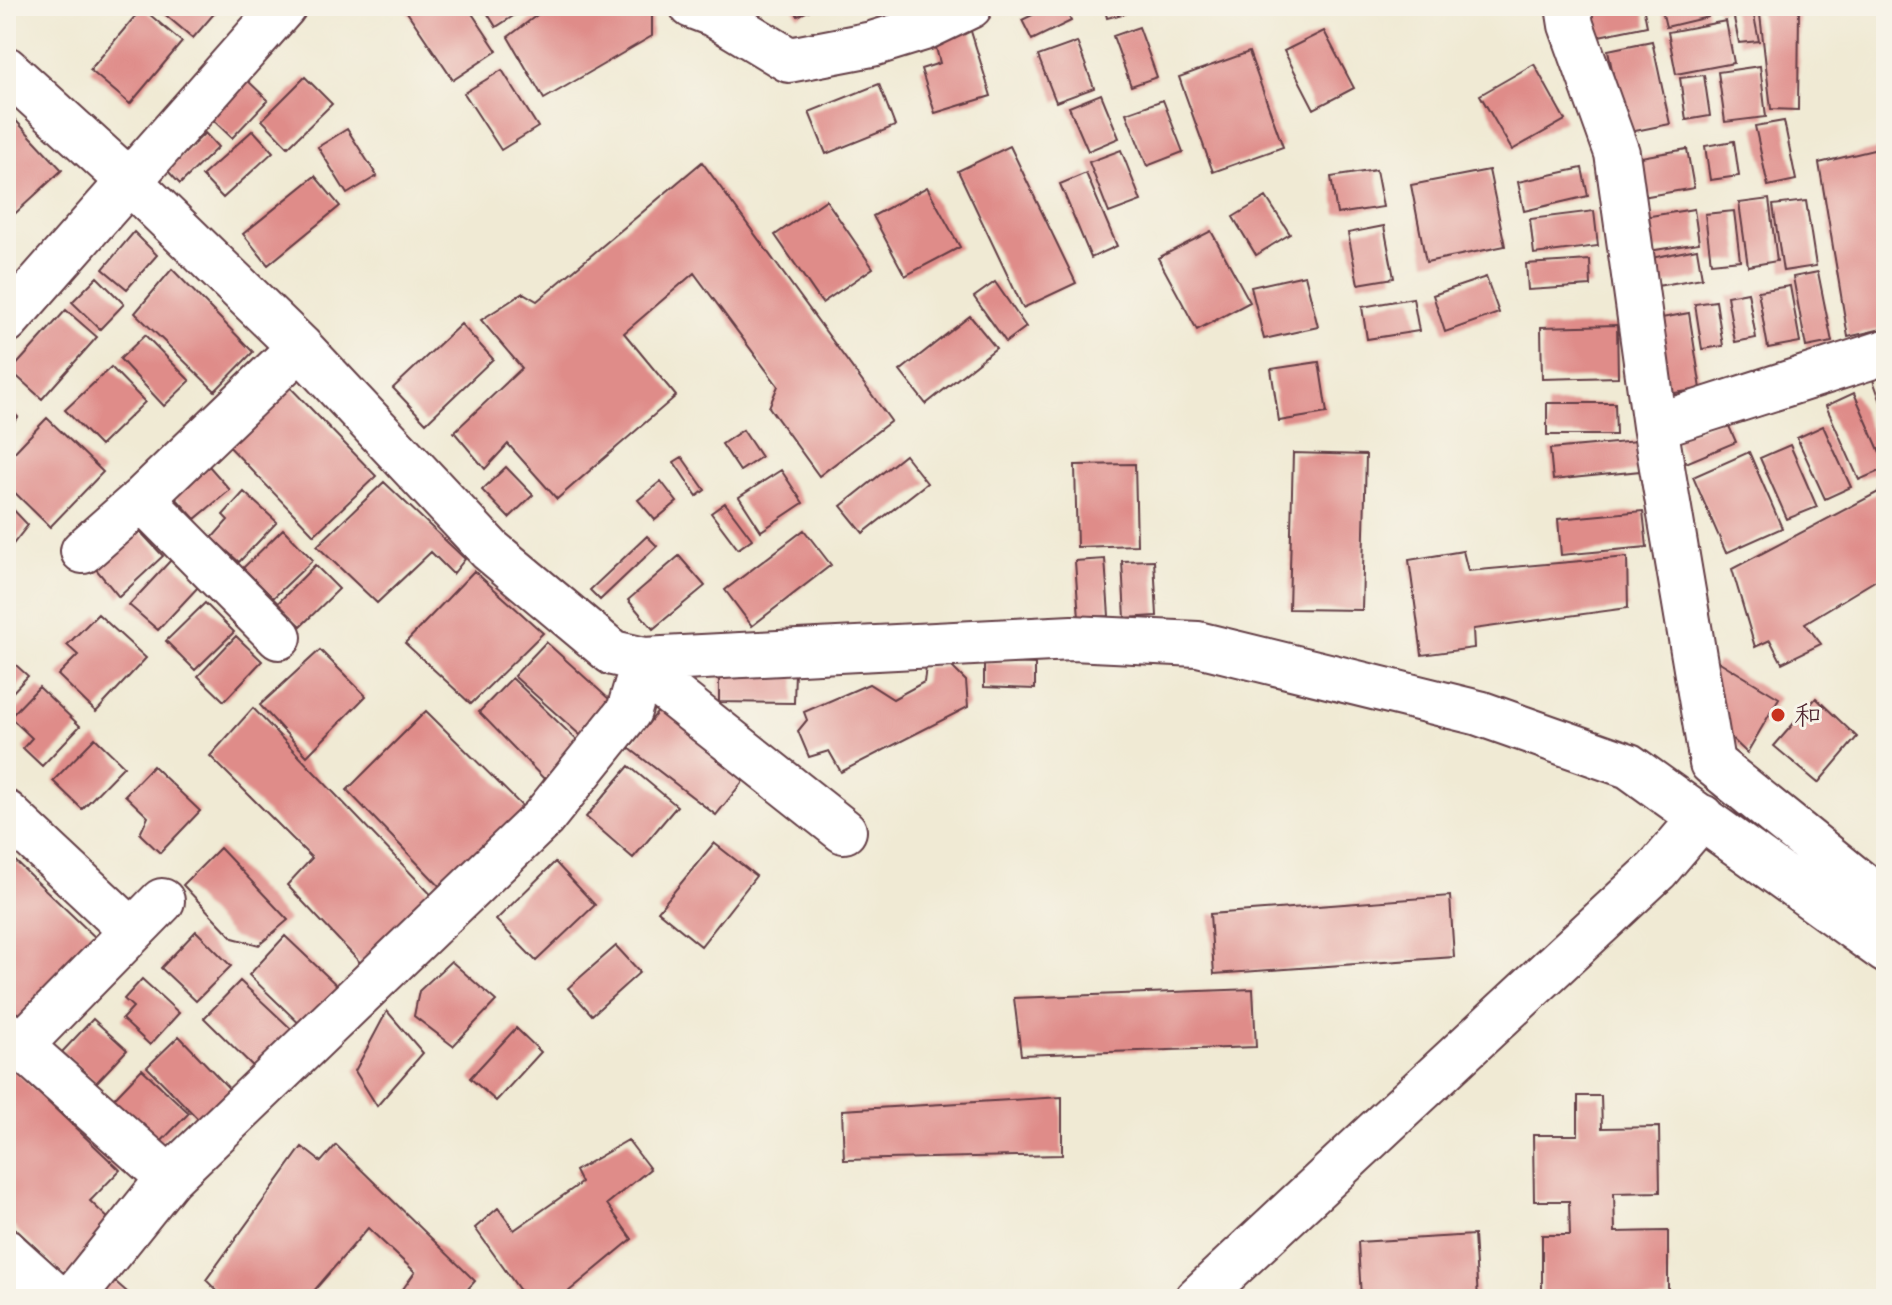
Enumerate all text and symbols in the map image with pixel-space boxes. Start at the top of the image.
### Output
place label: 和 [1794,699,1822,734]
marker: 和 [1769,706,1787,724]

